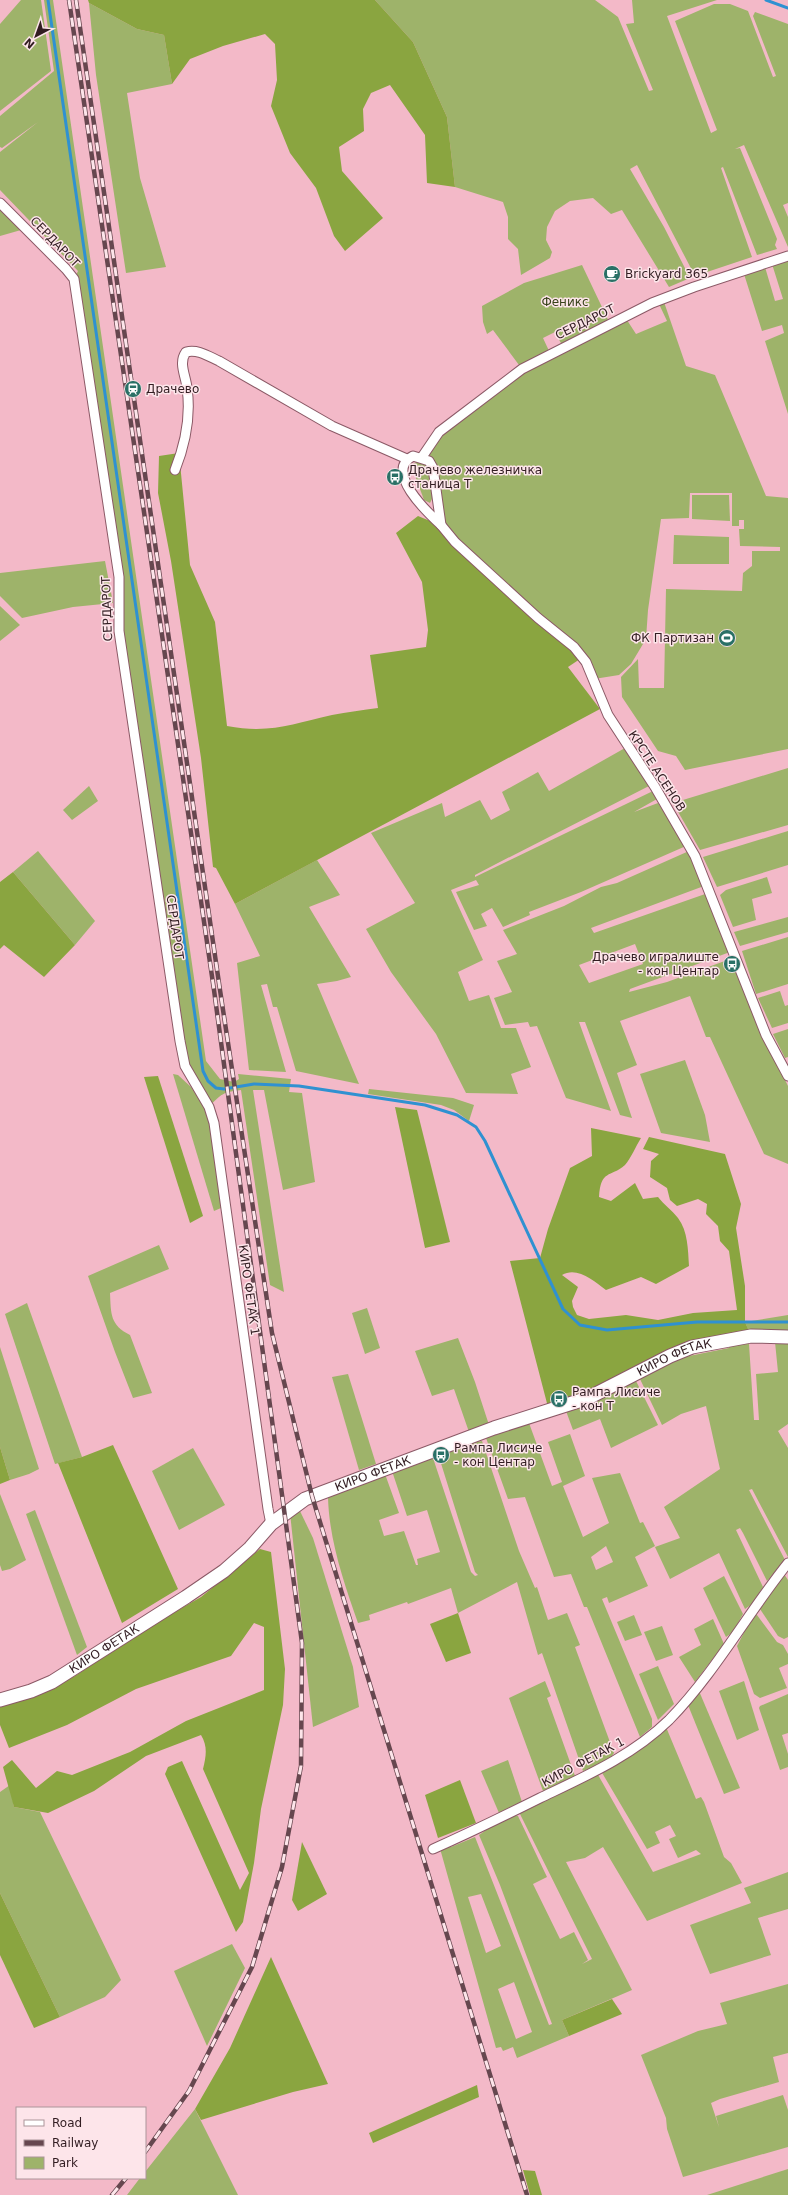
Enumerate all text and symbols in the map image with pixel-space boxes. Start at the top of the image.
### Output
north arrow [16,16,56,56]
text: N [22,35,38,51]
street label: СЕРДАРОТ [27,214,83,271]
cafe icon: Brickyard 365 [602,264,622,284]
place label: Brickyard 365 [625,267,708,281]
park label: Феникс [541,295,589,309]
street label: СЕРДАРОТ [553,301,618,342]
station icon: Драчево [123,379,143,399]
place label: Драчево [146,382,199,396]
place label: Драчево железничка станица Т [408,463,542,491]
bus stop icon: Драчево железничка станица Т [385,467,405,487]
street label: СЕРДАРОТ [99,576,115,642]
sports icon: ФК Партизан [717,628,737,648]
place label: ФК Партизан [631,631,714,645]
street label: КРСТЕ АСЕНОВ [626,728,688,814]
street label: СЕРДАРОТ [164,894,187,961]
place label: Драчево игралиште - кон Центар [592,950,719,978]
bus stop icon: Драчево игралиште - кон Центар [722,954,742,974]
street label: КИРО ФЕТАК 1 [236,1244,262,1336]
street label: КИРО ФЕТАК [634,1336,713,1379]
place label: Рампа Лисиче - кон Т [572,1385,660,1413]
bus stop icon: Рампа Лисиче - кон Т [549,1389,569,1409]
place label: Рампа Лисиче - кон Центар [454,1441,542,1469]
bus stop icon: Рампа Лисиче - кон Центар [431,1445,451,1465]
street label: КИРО ФЕТАК [333,1453,413,1494]
street label: КИРО ФЕТАК [67,1621,142,1676]
street label: КИРО ФЕТАК 1 [539,1734,627,1790]
legend [16,2107,146,2179]
text: Road [52,2116,82,2130]
text: Railway [52,2136,98,2150]
text: Park [52,2156,78,2170]

